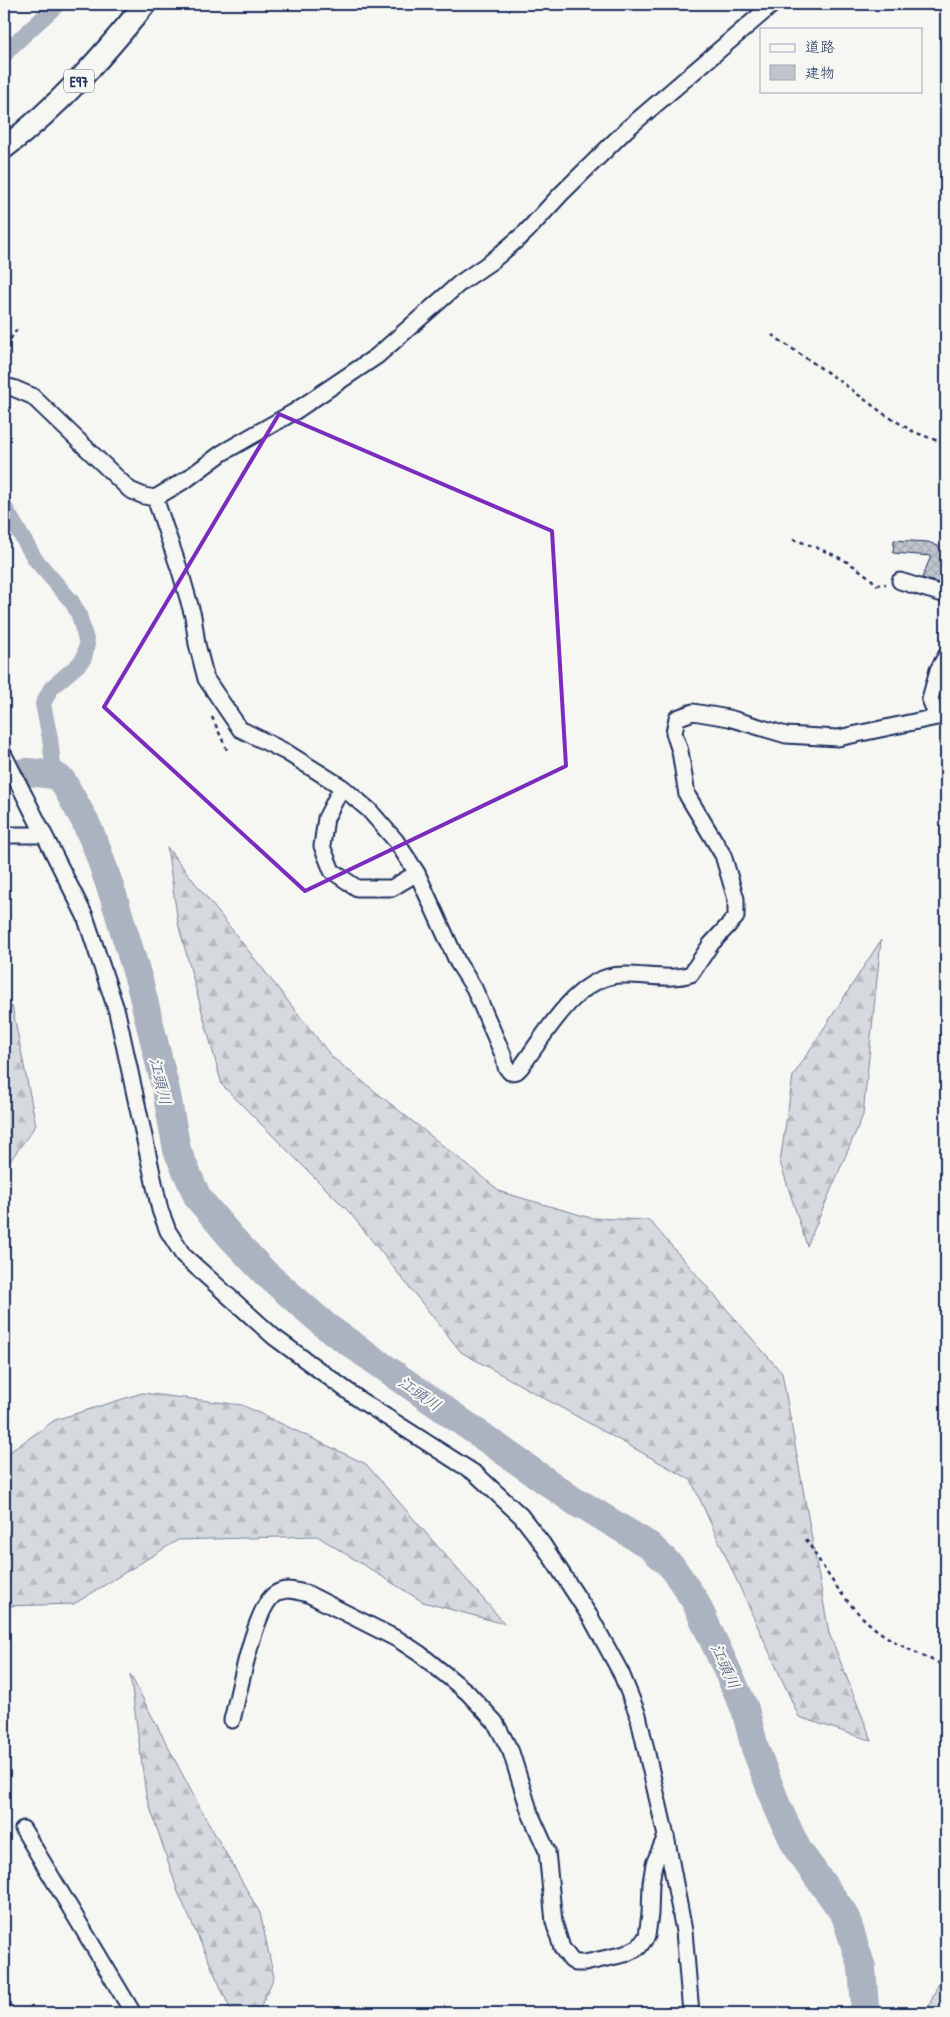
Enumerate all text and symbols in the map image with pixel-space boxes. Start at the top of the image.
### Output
legend [760,28,922,92]
text: 道路 [805,36,835,57]
text: 建物 [805,62,835,83]
road number: E97 [64,70,94,92]
water label: 江頭川 [145,1055,177,1107]
water label: 江頭川 [394,1370,446,1416]
water label: 江頭川 [706,1640,746,1692]

